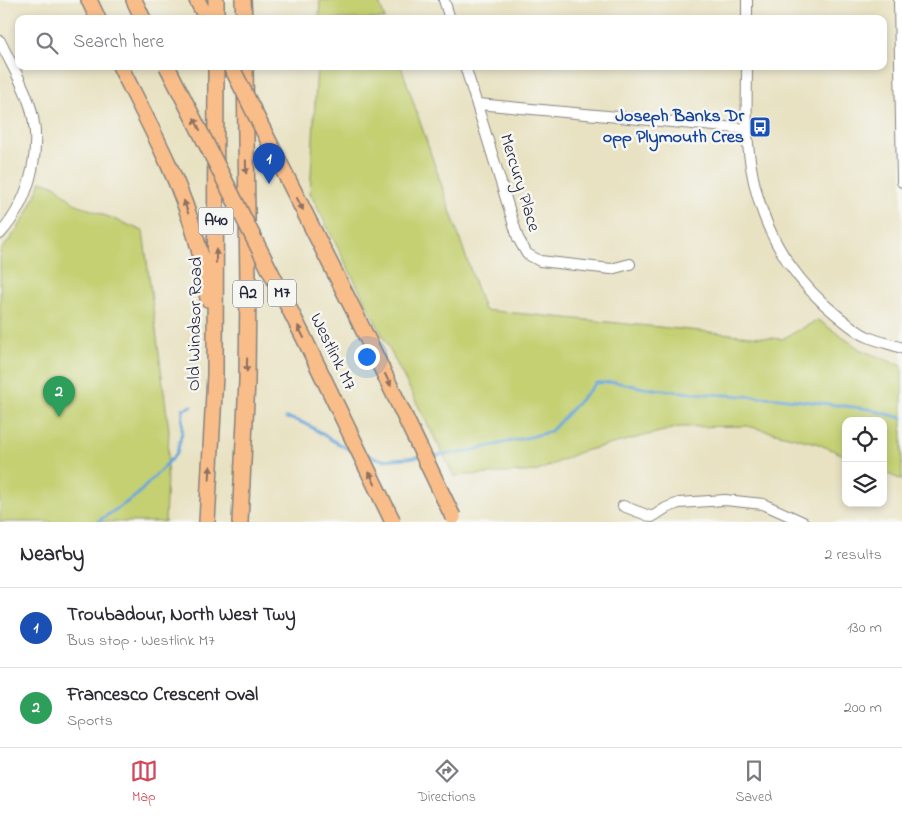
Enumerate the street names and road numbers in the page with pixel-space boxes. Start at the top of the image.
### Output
street label: Mercury Place [492,131,546,236]
road number: A40 [198,208,234,235]
street label: Old Windsor Road [182,257,210,391]
road number: A2 [233,280,263,308]
road number: M7 [268,280,296,306]
street label: Westlink M7 [302,309,362,396]

